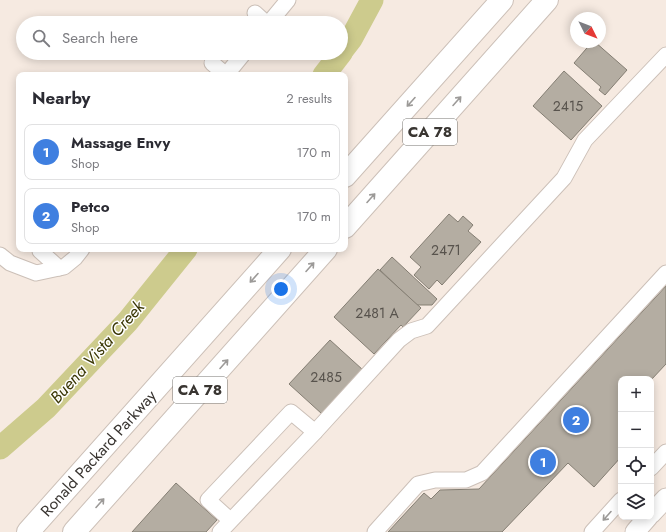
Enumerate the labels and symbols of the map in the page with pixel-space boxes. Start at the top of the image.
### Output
north arrow [570,12,606,48]
one-way arrow [453,96,462,106]
house number: 2415 [553,96,583,116]
one-way arrow [407,97,416,107]
road number: CA 78 [403,119,457,145]
one-way arrow [366,193,376,203]
house number: 2471 [431,240,461,260]
one-way arrow [305,262,314,272]
one-way arrow [249,273,259,283]
your location [271,279,291,299]
water label: Buena Vista Creek [44,295,150,409]
house number: 2481 A [355,303,400,323]
one-way arrow [219,359,228,369]
house number: 2485 [310,367,342,387]
road number: CA 78 [173,377,227,403]
street label: Ronald Packard Parkway [35,384,162,522]
pin: 2 [563,405,589,435]
pin: 1 [530,447,556,477]
one-way arrow [95,498,105,508]
one-way arrow [602,511,611,521]

